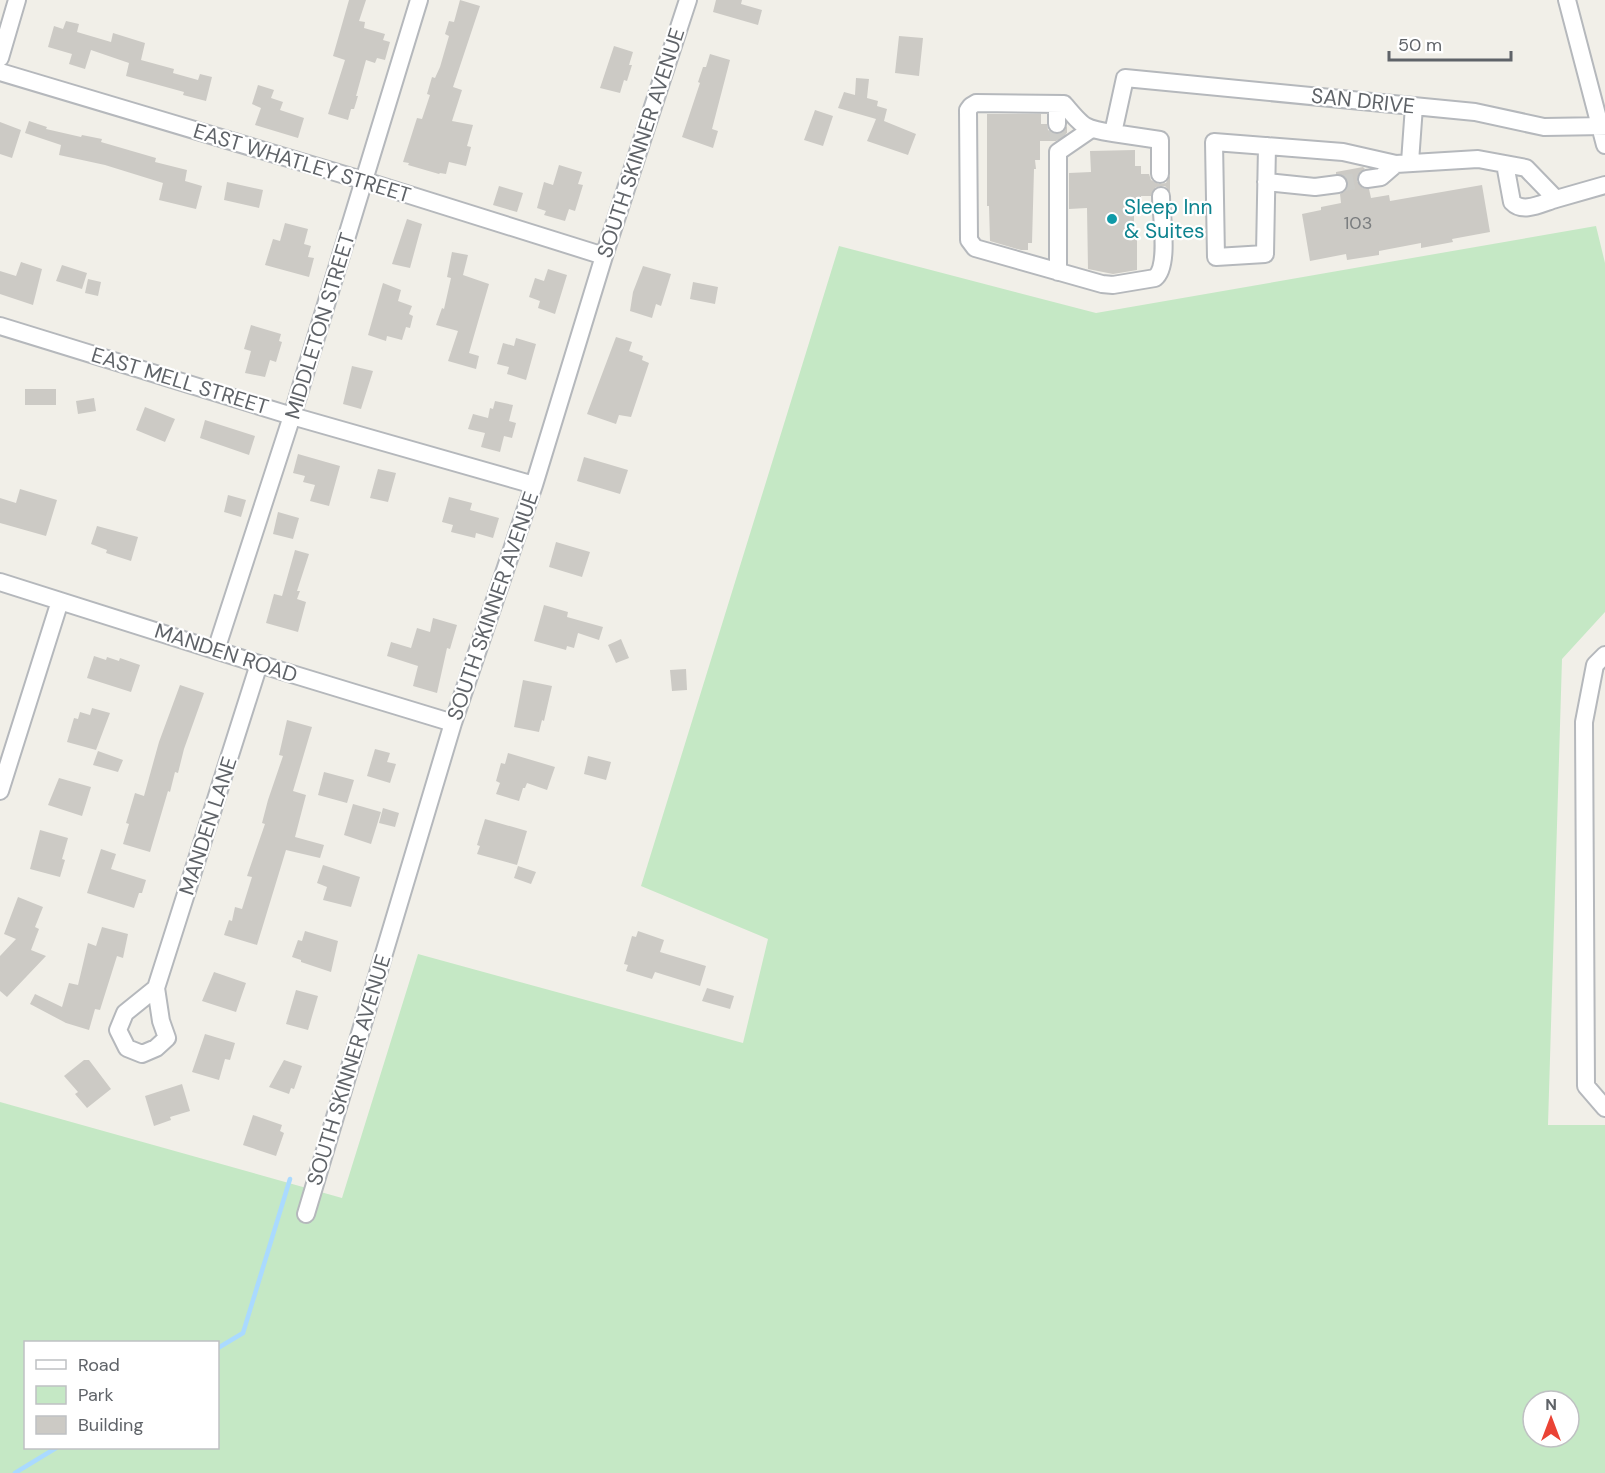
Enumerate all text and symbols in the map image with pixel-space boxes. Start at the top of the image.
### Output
street label: SOUTH SKINNER AVENUE [591,24,691,262]
scale bar [1389,24,1510,62]
text: 50 m [1398,33,1442,57]
street label: SAN DRIVE [1310,82,1416,120]
street label: EAST WHATLEY STREET [190,117,414,209]
place label: Sleep Inn & Suites [1124,193,1212,245]
house number: 103 [1344,211,1372,235]
marker: Sleep Inn & Suites [1105,212,1119,226]
street label: MIDDLETON STREET [278,229,362,423]
street label: EAST MELL STREET [88,341,272,421]
street label: SOUTH SKINNER AVENUE [441,488,545,724]
street label: MANDEN ROAD [151,617,301,689]
street label: MANDEN LANE [172,753,244,899]
street label: SOUTH SKINNER AVENUE [301,951,397,1189]
legend [24,1341,219,1449]
text: Road [78,1353,120,1377]
text: Park [78,1383,114,1407]
north arrow [1521,1389,1581,1449]
text: N [1545,1394,1557,1415]
text: Building [78,1413,143,1437]

